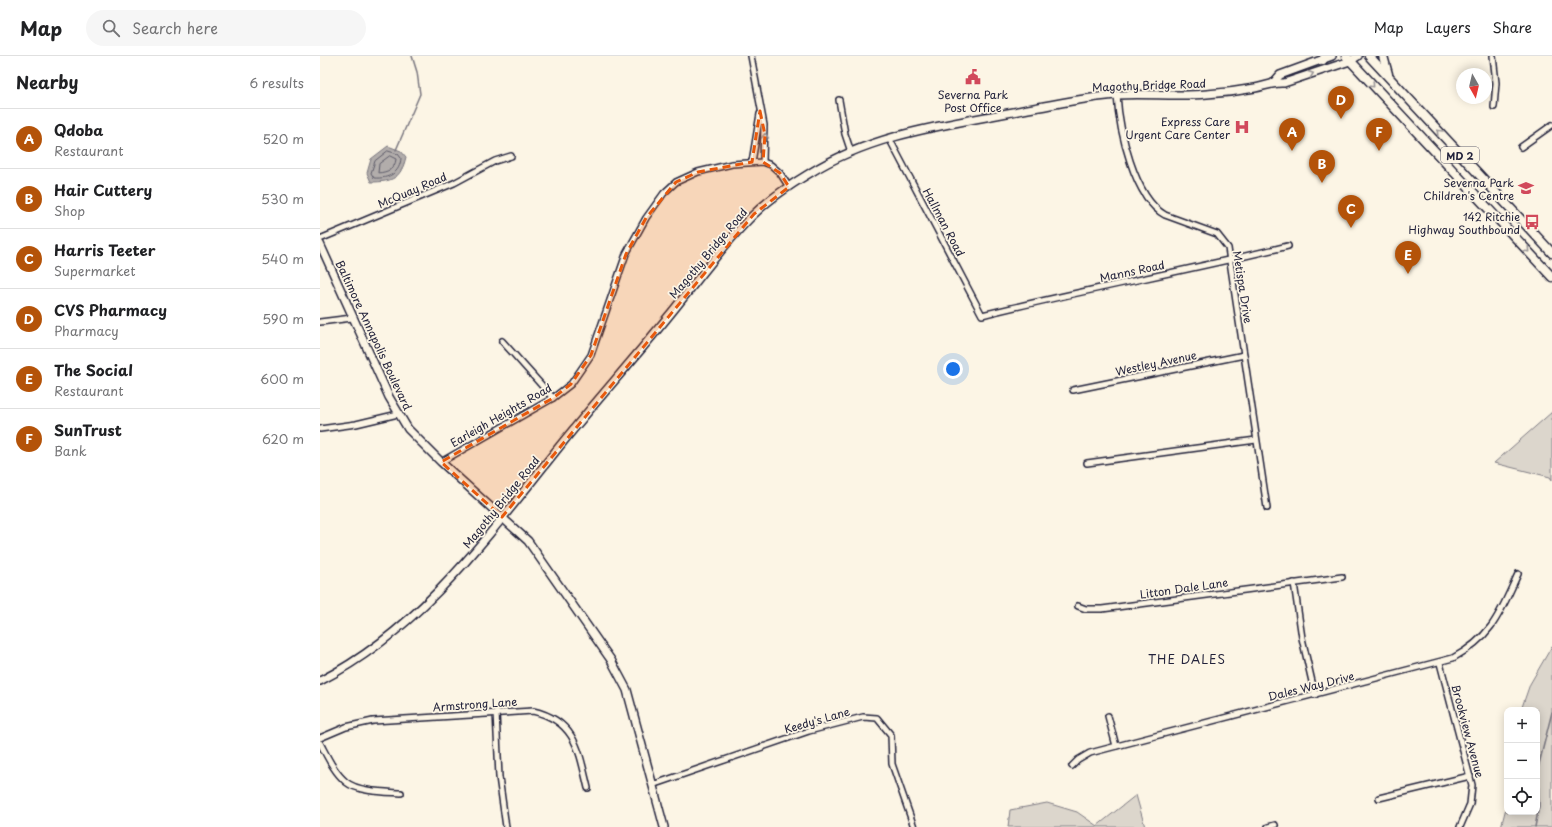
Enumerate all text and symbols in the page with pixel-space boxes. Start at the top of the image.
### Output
search box [86,10,366,46]
text: Map [20,14,62,42]
text: Search here [132,16,218,39]
icon: search [100,17,122,39]
text: Map [1374,17,1404,38]
text: Layers [1426,17,1471,38]
text: Share [1493,17,1532,38]
public building icon: Severna Park Post Office [964,68,982,86]
north arrow [1456,68,1492,104]
text: Nearby [16,69,78,95]
one-way arrow [1308,70,1315,78]
text: 6 results [249,73,304,92]
street label: Magothy Bridge Road [1092,75,1206,95]
one-way arrow [1368,80,1375,87]
place label: Severna Park Post Office [938,86,1009,116]
pin: D [1328,86,1354,119]
place label: Express Care Urgent Care Center [1125,113,1231,143]
text: Qdoba [54,118,104,141]
hospital icon: Express Care Urgent Care Center [1233,118,1251,136]
pin: A [1279,118,1305,151]
pin: F [1366,118,1392,151]
text: A [24,129,34,148]
text: 520 m [262,129,304,148]
one-way arrow [1436,129,1444,137]
one-way arrow [761,133,769,139]
text: Restaurant [54,141,124,160]
road number: MD 2 [1441,147,1479,163]
pin: B [1309,150,1335,183]
street label: McQuay Road [375,168,449,212]
place label: Severna Park Children's Centre [1423,174,1514,204]
text: Hair Cuttery [54,178,152,201]
school or university icon: Severna Park Children's Centre [1517,179,1535,197]
street label: Hallman Road [919,185,969,259]
text: B [25,189,33,208]
text: 530 m [261,189,304,208]
pin: C [1338,195,1364,228]
text: Shop [54,201,85,220]
street label: Magothy Bridge Road [665,204,751,302]
place label: 142 Ritchie Highway Southbound [1409,208,1520,238]
bus stop icon: 142 Ritchie Highway Southbound [1523,213,1541,231]
text: Harris Teeter [54,238,156,261]
pin: E [1395,241,1421,274]
one-way arrow [1522,245,1529,253]
text: C [24,249,34,268]
text: 540 m [261,249,304,268]
street label: Metispa Drive [1229,249,1257,325]
street label: Manns Road [1098,256,1166,286]
street label: Baltimore Annapolis Boulevard [332,257,416,413]
text: Supermarket [54,261,136,280]
text: CVS Pharmacy [54,298,167,321]
text: D [24,309,34,328]
text: 590 m [262,309,304,328]
text: Pharmacy [54,321,119,340]
street label: Westley Avenue [1114,346,1198,380]
text: The Social [54,358,133,381]
your location [943,359,963,379]
text: E [25,369,33,388]
text: 600 m [260,369,304,388]
street label: Earleigh Heights Road [447,379,555,451]
text: Restaurant [54,381,124,400]
text: SunTrust [54,418,122,441]
text: F [25,429,33,448]
text: 620 m [262,429,304,448]
text: Bank [54,441,87,460]
street label: Magothy Bridge Road [459,452,543,552]
street label: Litton Dale Lane [1139,573,1229,603]
district label: THE DALES [1148,650,1226,668]
street label: Dales Way Drive [1266,667,1356,705]
street label: Brookview Avenue [1447,682,1489,780]
street label: Armstrong Lane [432,693,518,715]
street label: Keedy's Lane [782,703,852,737]
map controls [1504,707,1540,815]
button: + [1504,707,1540,743]
button: − [1504,743,1540,779]
button: locate [1504,779,1540,815]

